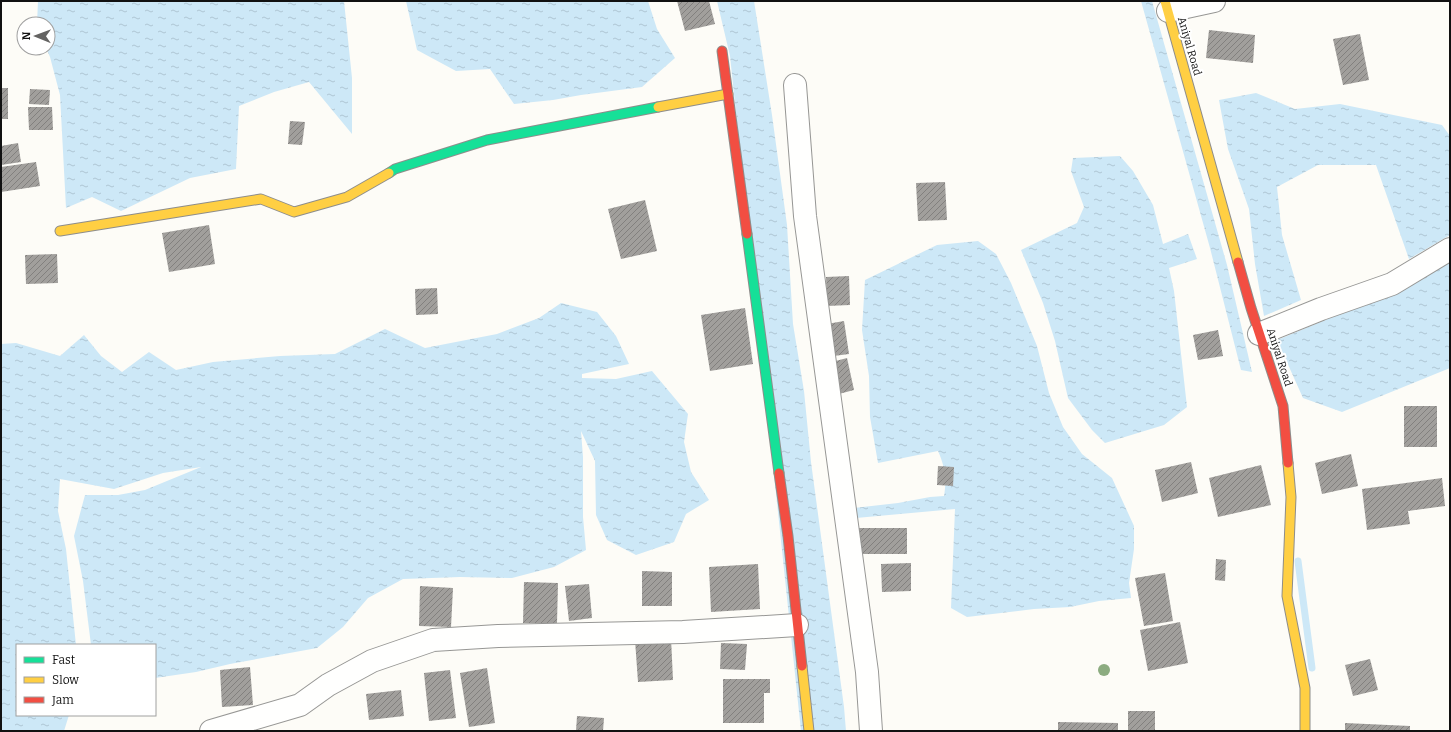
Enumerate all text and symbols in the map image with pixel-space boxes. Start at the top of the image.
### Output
street label: Aniyal Road [1175,15,1204,77]
north arrow [16,16,56,56]
text: N [20,31,33,40]
street label: Aniyal Road [1264,326,1295,388]
legend [16,644,156,716]
text: Fast [52,653,76,667]
text: Slow [52,673,79,687]
text: Jam [51,693,74,707]

